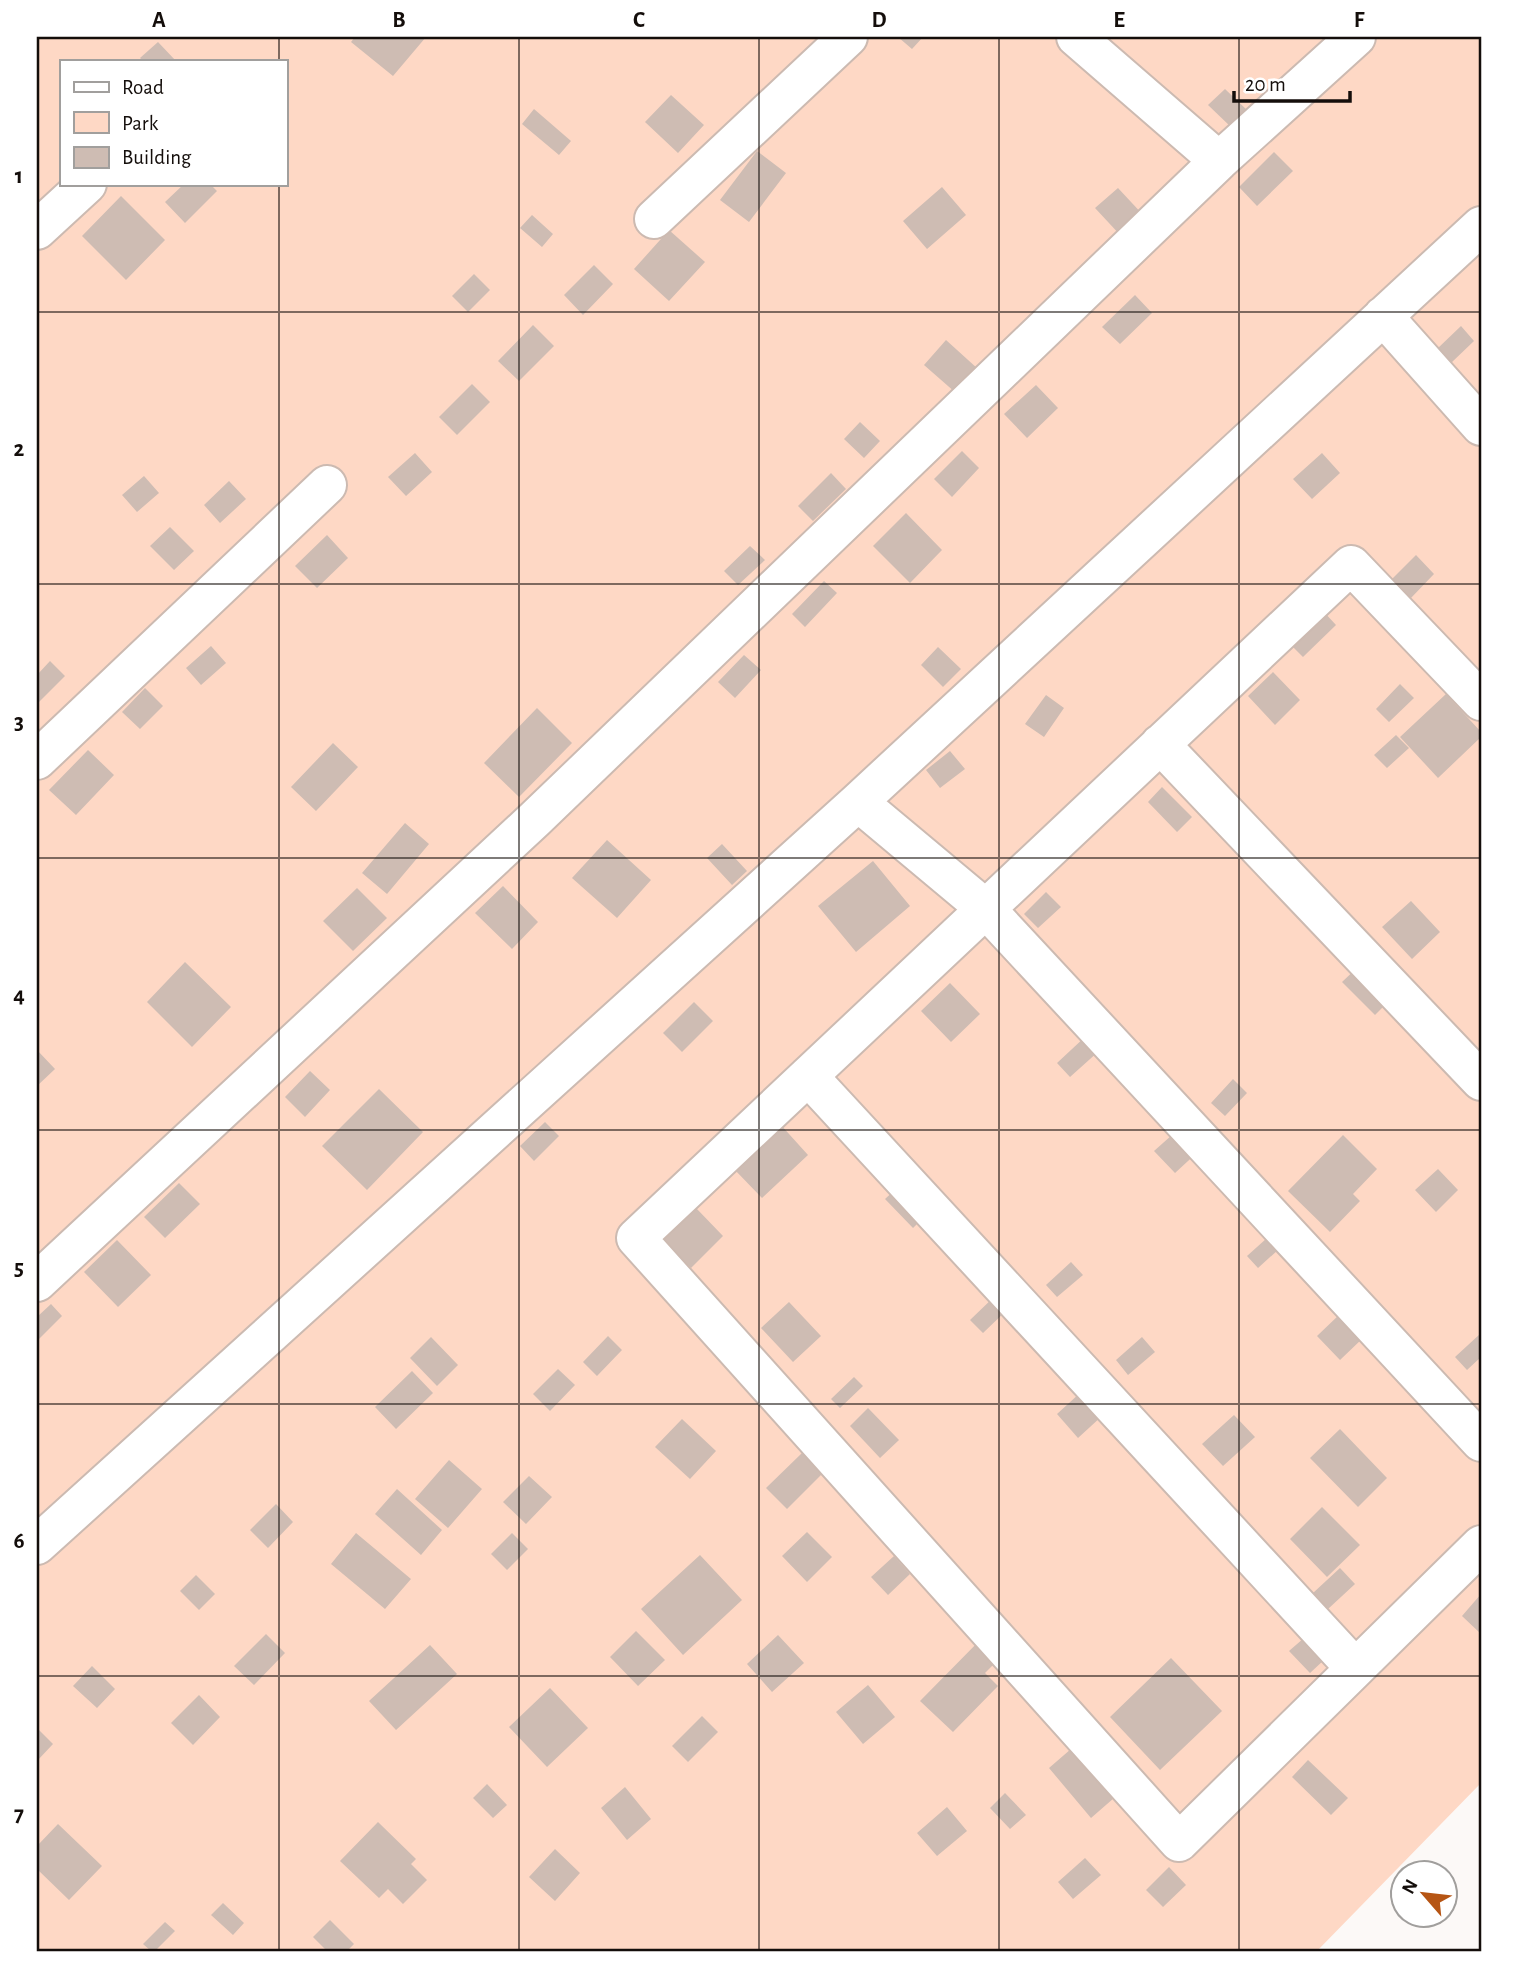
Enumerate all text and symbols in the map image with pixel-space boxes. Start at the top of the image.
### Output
text: A [152,9,166,32]
text: B [392,9,406,32]
text: C [633,9,645,32]
text: D [871,9,887,32]
text: E [1113,9,1125,32]
text: F [1354,9,1365,32]
legend [60,60,287,186]
scale bar [1234,60,1350,104]
text: 20 m [1245,74,1286,95]
text: Road [122,77,164,98]
text: Park [122,113,159,134]
text: Building [122,147,192,168]
text: 1 [15,165,23,188]
text: 2 [14,438,25,461]
text: 3 [14,711,24,734]
text: 4 [13,984,25,1007]
text: 5 [14,1257,24,1280]
text: 6 [13,1530,25,1553]
text: 7 [14,1803,24,1826]
north arrow [1388,1858,1458,1928]
text: N [1399,1876,1422,1897]

